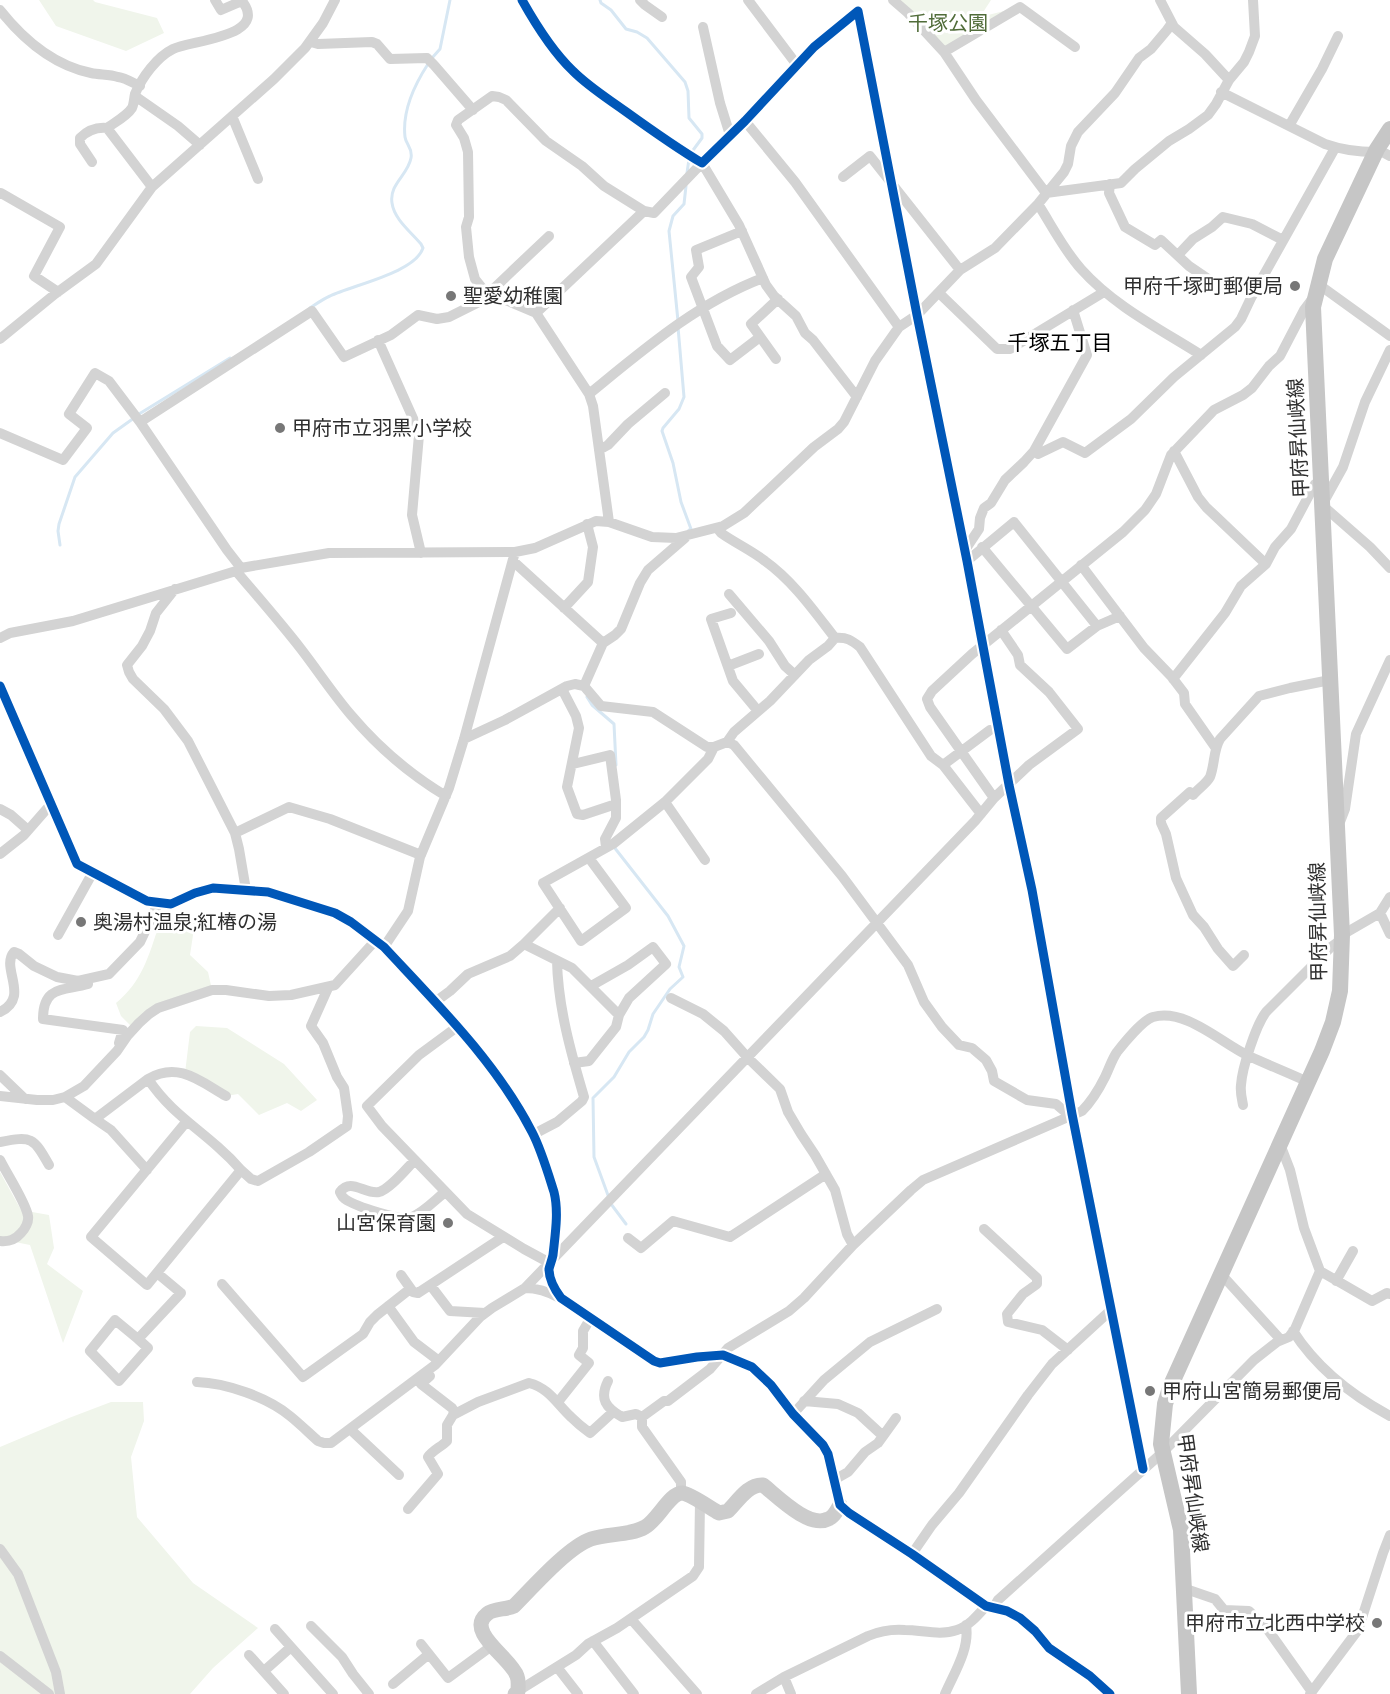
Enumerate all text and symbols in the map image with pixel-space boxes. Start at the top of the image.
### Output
park label: 千塚公園 [908,11,988,35]
place label: 甲府千塚町郵便局 [1123,274,1283,298]
marker: 甲府千塚町郵便局 [1288,279,1302,293]
place label: 聖愛幼稚園 [463,284,563,308]
marker: 聖愛幼稚園 [444,289,458,303]
district label: 千塚五丁目 [1008,331,1113,355]
street label: 甲府昇仙峡線 [1283,377,1313,499]
place label: 甲府市立羽黒小学校 [292,416,472,440]
marker: 甲府市立羽黒小学校 [273,421,287,435]
street label: 甲府昇仙峡線 [1305,862,1331,982]
place label: 奥湯村温泉;紅椿の湯 [93,910,277,934]
marker: 奥湯村温泉;紅椿の湯 [74,915,88,929]
place label: 山宮保育園 [336,1211,436,1235]
marker: 山宮保育園 [441,1216,455,1230]
place label: 甲府山宮簡易郵便局 [1162,1379,1342,1403]
marker: 甲府山宮簡易郵便局 [1143,1384,1157,1398]
street label: 甲府昇仙峡線 [1173,1432,1213,1554]
place label: 甲府市立北西中学校 [1185,1611,1365,1635]
marker: 甲府市立北西中学校 [1370,1616,1384,1630]

